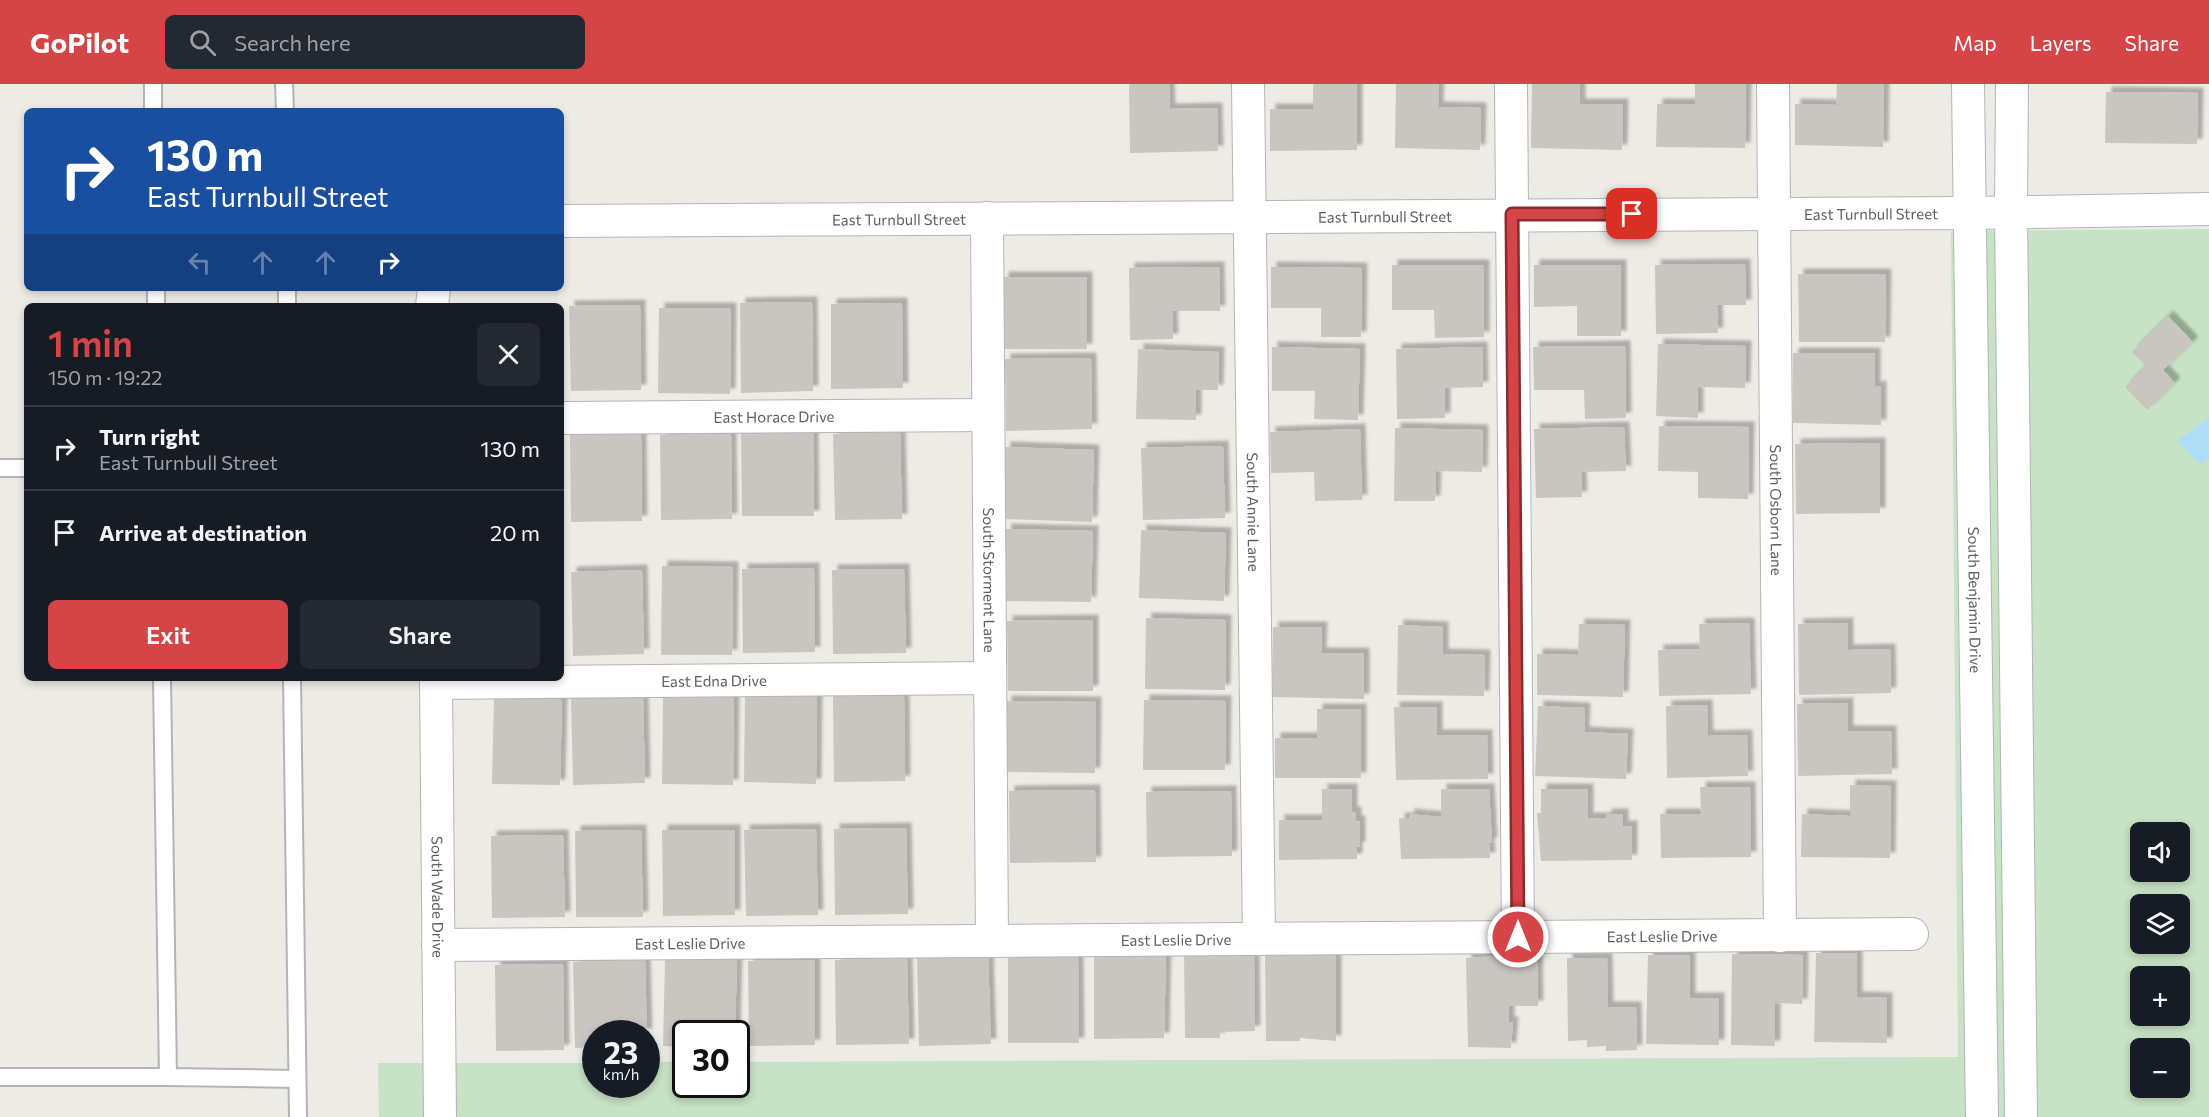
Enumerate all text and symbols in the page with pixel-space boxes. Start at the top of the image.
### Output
search box [165,15,585,69]
text: GoPilot [30,25,129,59]
icon: search [186,26,219,59]
text: Search here [234,29,351,56]
text: Map [1953,30,1997,55]
text: Layers [2030,30,2092,55]
text: Share [2125,30,2179,55]
text: 130 m [147,128,263,180]
icon: right [48,132,126,210]
text: East Turnbull Street [147,180,388,213]
pin [1606,188,1657,239]
icon: arrive [1615,197,1648,230]
street label: East Turnbull Street [1804,204,1938,223]
street label: East Turnbull Street [1318,207,1452,226]
street label: East Turnbull Street [832,210,966,228]
icon: left [183,246,216,279]
icon: ahead [246,246,279,279]
icon: ahead [309,246,342,279]
icon: right [372,246,405,279]
text: 1 min [48,320,133,364]
button: close [477,323,540,386]
text: 150 m · 19:22 [48,365,162,389]
street label: East Horace Drive [713,407,835,426]
text: Turn right [99,423,200,450]
icon: right [48,432,81,465]
text: 130 m [480,435,540,462]
street label: South Osborn Lane [1767,444,1786,576]
text: East Turnbull Street [99,450,278,474]
street label: South Annie Lane [1244,452,1263,572]
street label: South Storment Lane [980,507,999,653]
icon: arrive [48,516,81,549]
text: Arrive at destination [99,519,307,546]
text: 20 m [490,519,540,546]
street label: South Benjamin Drive [1965,527,1985,673]
button: Exit [48,600,288,669]
button: Share [300,600,540,669]
street label: East Edna Drive [661,671,767,690]
map controls [2130,822,2190,1098]
button: sound [2130,822,2190,882]
street label: South Wade Drive [428,836,448,958]
button: layers [2130,894,2190,954]
position arrow [1486,905,1550,969]
street label: East Leslie Drive [1607,926,1717,945]
street label: East Leslie Drive [1121,930,1231,949]
street label: East Leslie Drive [635,934,745,953]
button: + [2130,966,2190,1026]
speed limit sign: 30 [672,1020,750,1098]
text: 23 [604,1033,638,1070]
button: − [2130,1038,2190,1098]
text: km/h [603,1065,639,1083]

